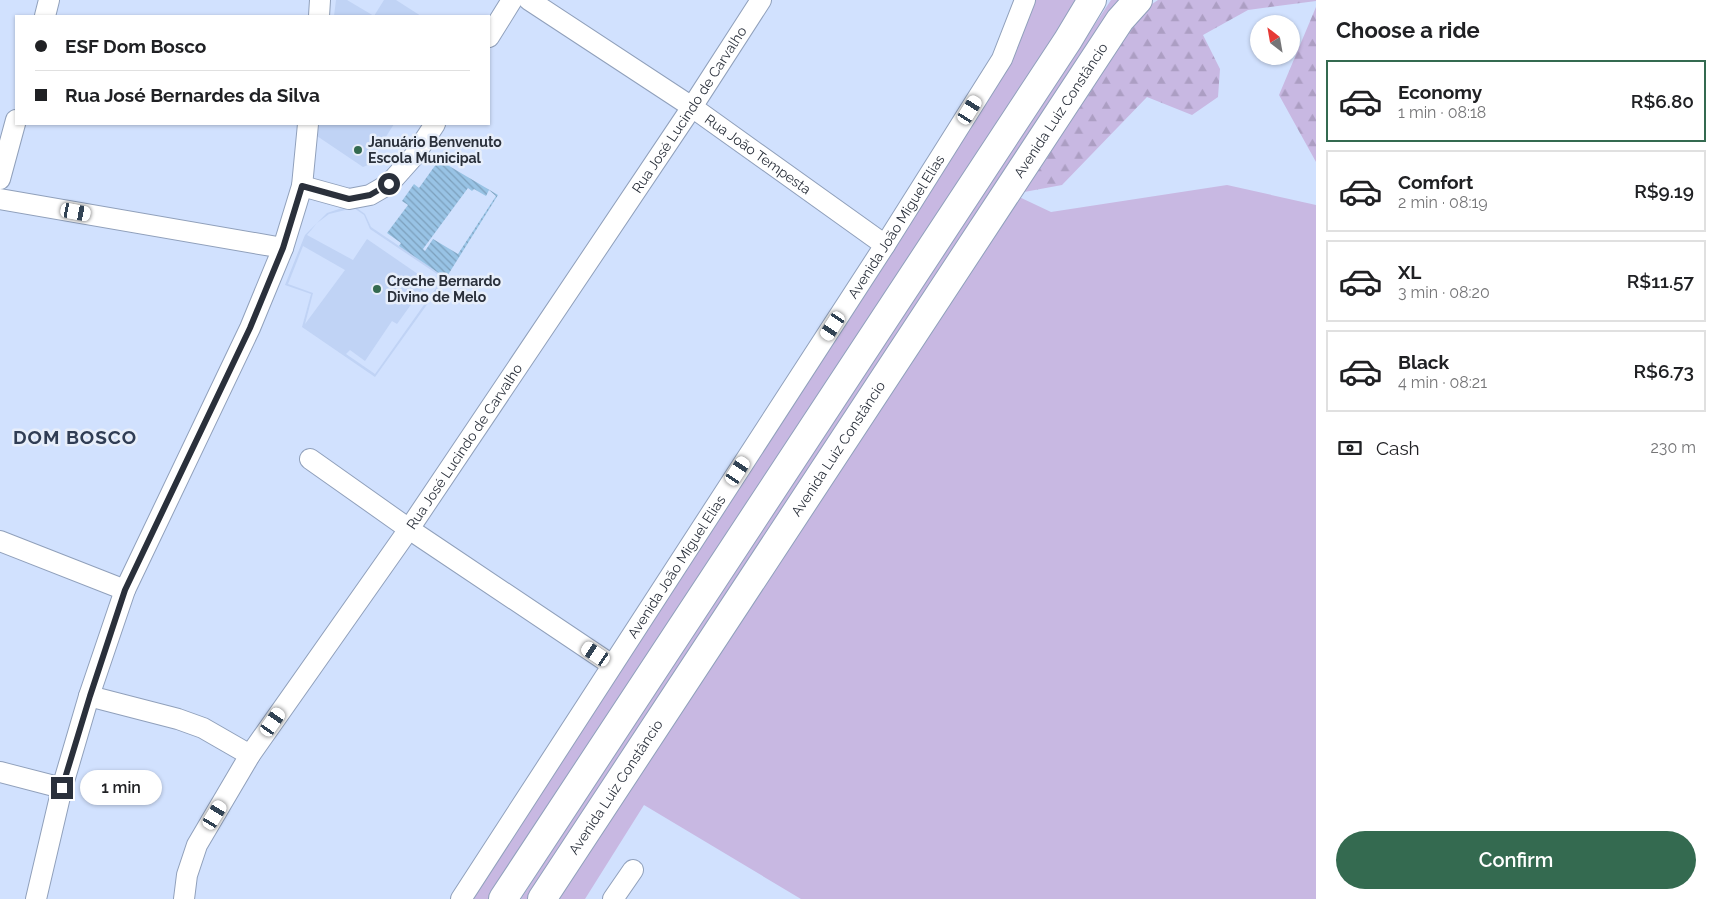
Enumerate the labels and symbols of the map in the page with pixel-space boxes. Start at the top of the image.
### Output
north arrow [1250,15,1300,65]
street label: Rua José Lucindo de Carvalho [629,24,750,196]
street label: Avenida Luiz Constâncio [1011,40,1111,181]
car [955,93,984,127]
street label: Rua João Tempesta [702,111,814,197]
place label: Januário Benvenuto Escola Municipal [368,134,502,166]
marker: Januário Benvenuto Escola Municipal [352,144,364,156]
street label: Avenida João Miguel Elias [845,152,948,301]
route start [378,173,400,195]
car [59,202,92,222]
place label: Creche Bernardo Divino de Melo [387,273,502,305]
marker: Creche Bernardo Divino de Melo [371,283,383,295]
car [818,309,847,343]
street label: Rua José Lucindo de Carvalho [403,361,526,532]
street label: Avenida Luiz Constâncio [788,378,888,519]
district label: DOM BOSCO [13,426,137,448]
car [723,454,752,488]
street label: Avenida João Miguel Elias [624,492,729,641]
car [579,639,612,669]
car [258,705,287,739]
street label: Avenida Luiz Constâncio [565,717,666,857]
callout: 1 min [80,770,162,806]
route end [51,777,73,799]
car [200,798,229,832]

